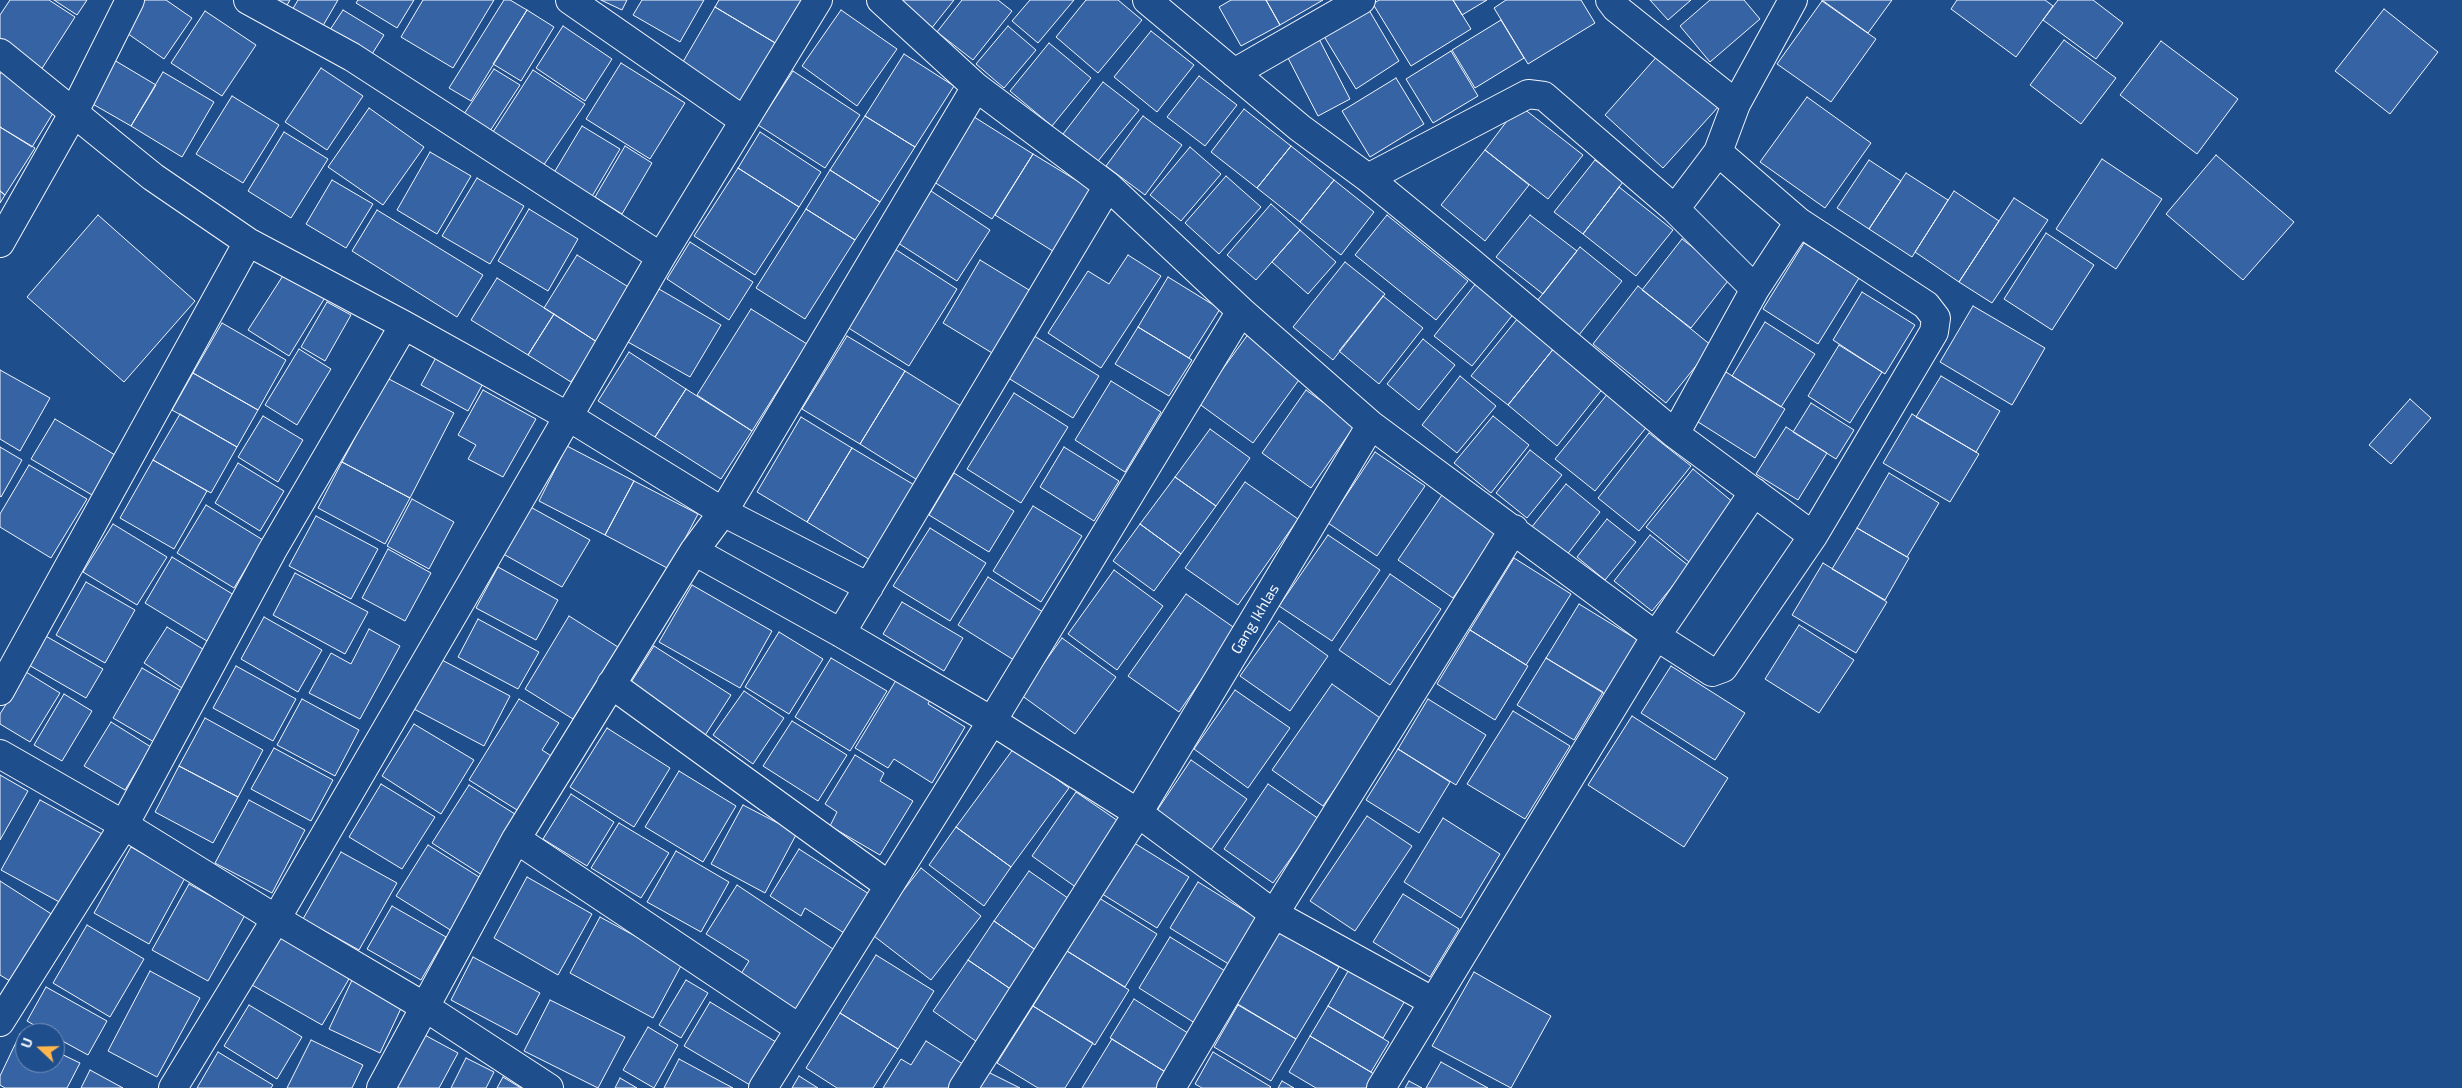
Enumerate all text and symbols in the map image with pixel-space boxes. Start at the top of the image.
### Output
street label: Gang Ikhlas [1227,581,1283,657]
north arrow [15,1023,65,1073]
text: U [17,1035,36,1050]

